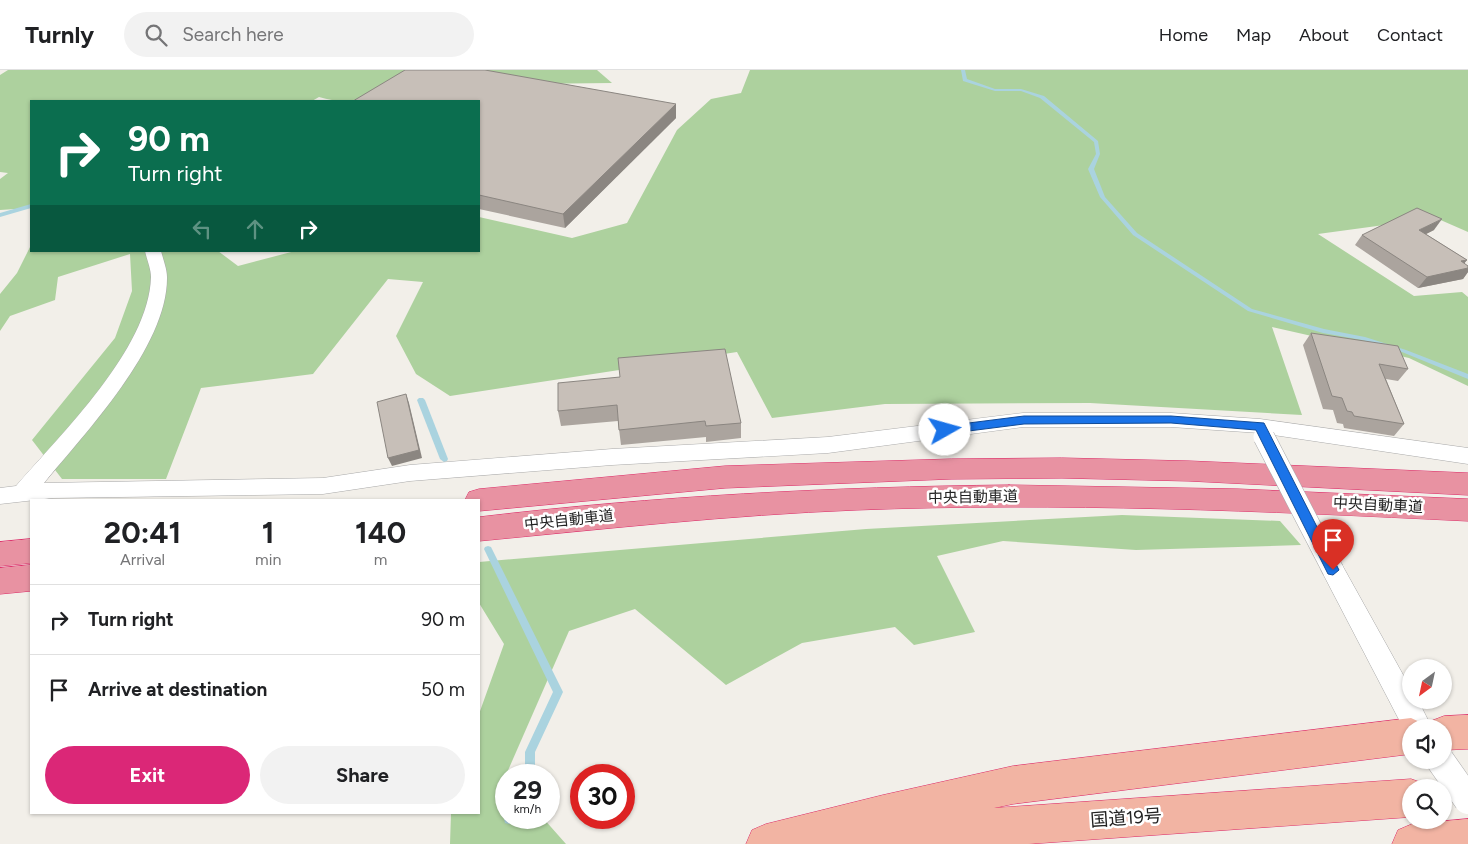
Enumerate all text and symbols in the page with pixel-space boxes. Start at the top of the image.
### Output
search box [124,12,474,57]
text: Turnly [25,20,94,49]
icon: search [142,21,170,49]
text: Search here [182,23,284,46]
text: Home [1159,24,1208,46]
text: Map [1236,24,1271,46]
text: About [1299,24,1349,46]
text: Contact [1377,24,1443,46]
text: 90 m [128,118,210,160]
icon: right [45,120,110,185]
text: Turn right [128,160,223,187]
icon: left [188,215,216,243]
icon: ahead [241,215,269,243]
icon: right [294,215,322,243]
position arrow [918,403,970,455]
street label: 中央自動車道 [928,487,1018,507]
street label: 中央自動車道 [1333,494,1423,516]
street label: 中央自動車道 [523,506,615,534]
text: 20:41 [104,514,181,551]
text: 1 [262,514,275,551]
text: 140 [355,514,406,551]
pin [1312,519,1354,570]
icon: arrive [1319,526,1347,554]
text: Arrival [120,550,165,569]
text: min [255,550,281,569]
text: m [374,550,387,569]
icon: right [45,606,73,634]
text: Turn right [88,608,174,631]
text: 90 m [421,608,465,631]
north arrow [1402,659,1452,709]
map controls [1402,659,1452,829]
icon: arrive [45,676,73,704]
text: Arrive at destination [88,678,267,701]
text: 50 m [421,678,465,701]
button: sound [1402,719,1452,769]
button: Exit [45,746,250,804]
button: Share [260,746,465,804]
speed limit sign: 30 [570,764,635,829]
text: 29 [513,775,542,805]
button: search [1402,779,1452,829]
text: km/h [514,802,541,816]
street label: 国道19号 [1090,805,1162,831]

